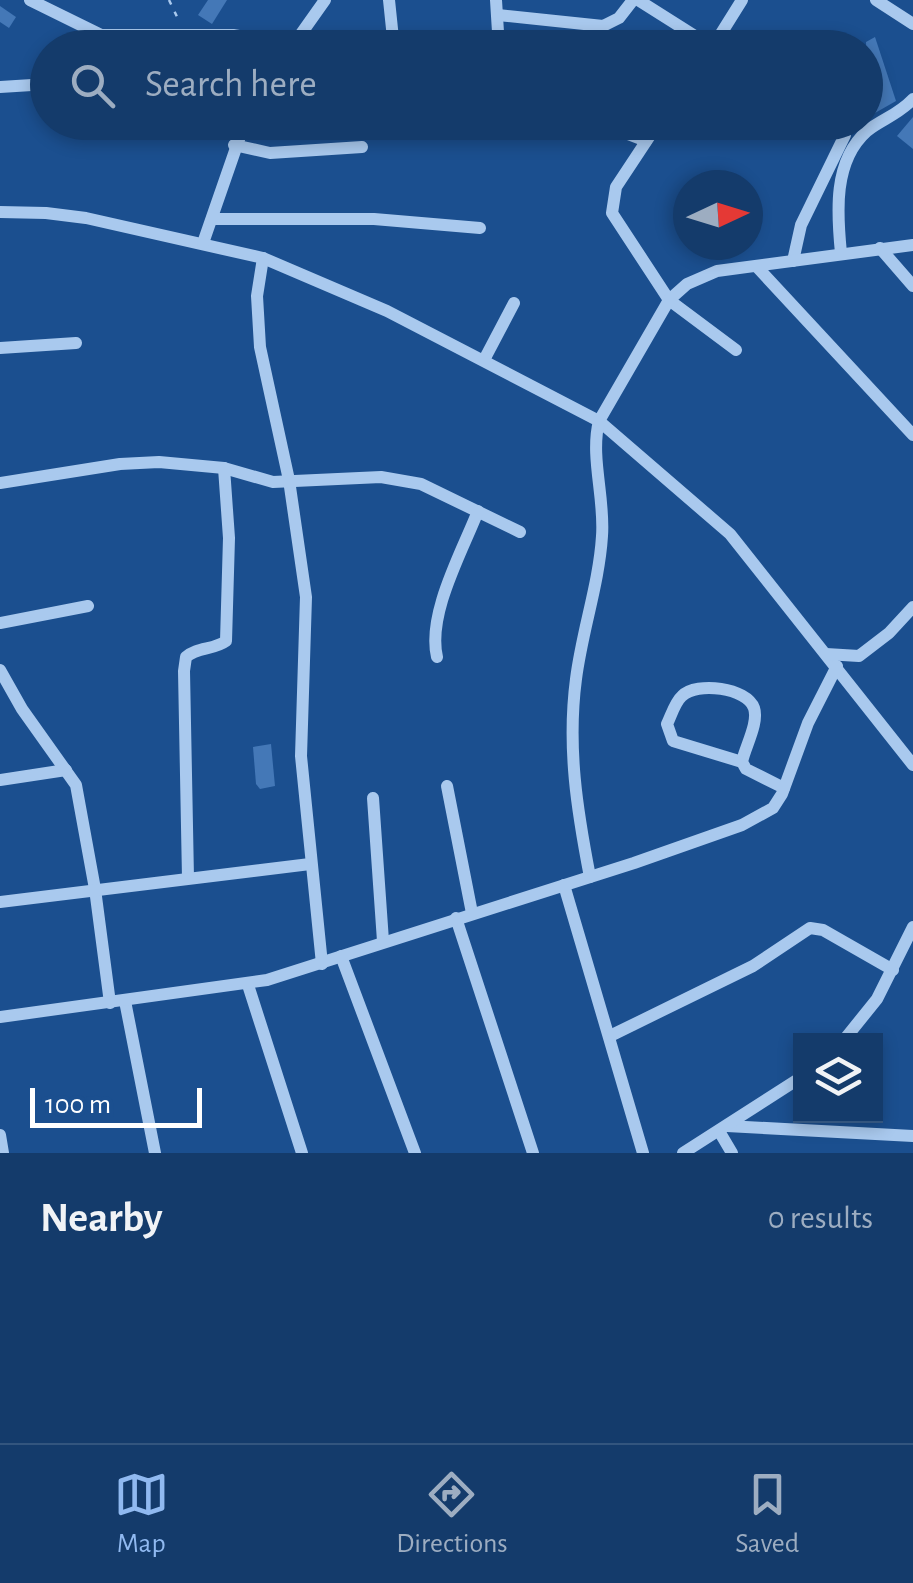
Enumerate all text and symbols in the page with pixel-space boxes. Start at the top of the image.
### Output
search box [30,30,883,140]
icon: search [65,58,120,113]
text: Search here [145,66,317,104]
north arrow [673,170,763,260]
map controls [793,1033,883,1123]
button: layers [793,1033,883,1123]
scale bar [30,1083,202,1128]
text: 100 m [45,1091,111,1119]
text: Nearby [40,1197,163,1239]
text: 0 results [768,1202,873,1234]
tab: Map [114,1467,169,1561]
tab: Directions [396,1467,508,1561]
tab: Saved [735,1467,799,1561]

